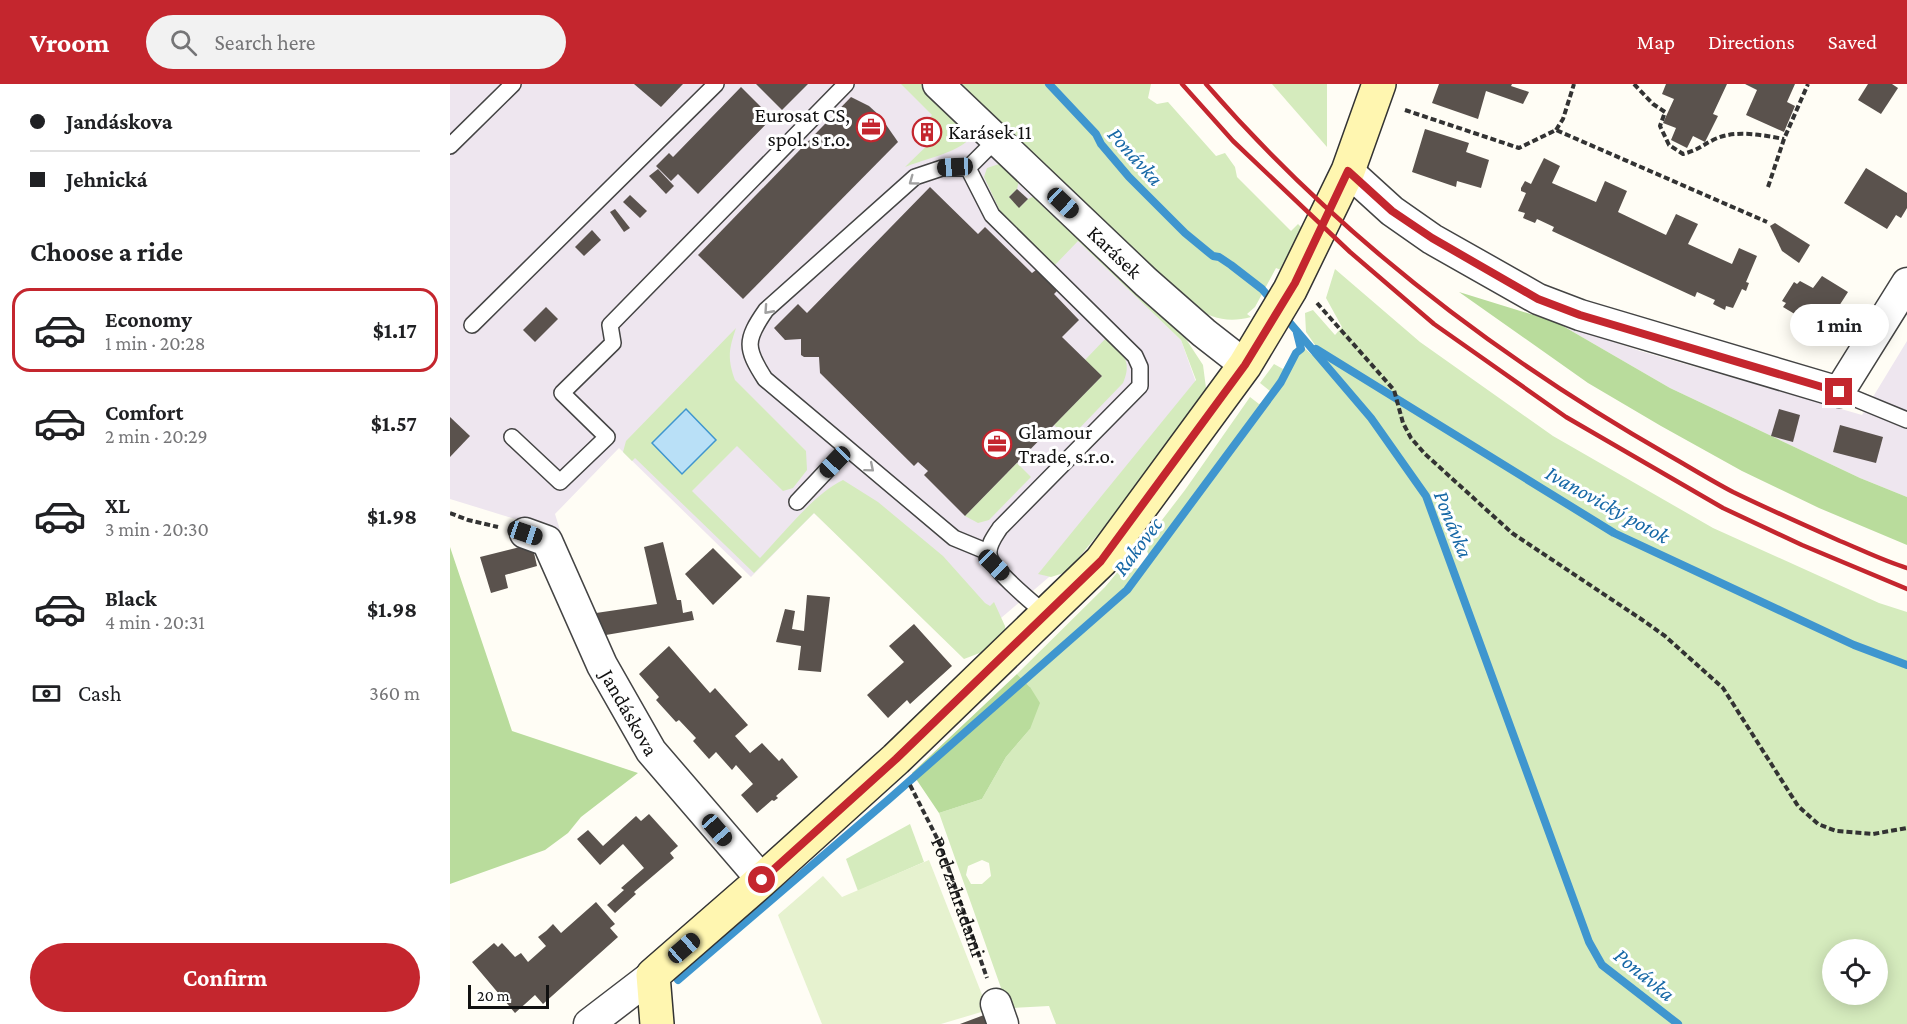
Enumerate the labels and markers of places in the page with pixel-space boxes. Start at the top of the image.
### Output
place label: Eurosat CS, spol. s r.o. [754,103,850,151]
office icon: Eurosat CS, spol. s r.o. [855,111,887,143]
building icon: Karásek 11 [911,116,943,148]
place label: Karásek 11 [948,120,1032,144]
place label: Glamour Trade, s.r.o. [1018,420,1115,468]
office icon: Glamour Trade, s.r.o. [981,428,1013,460]

